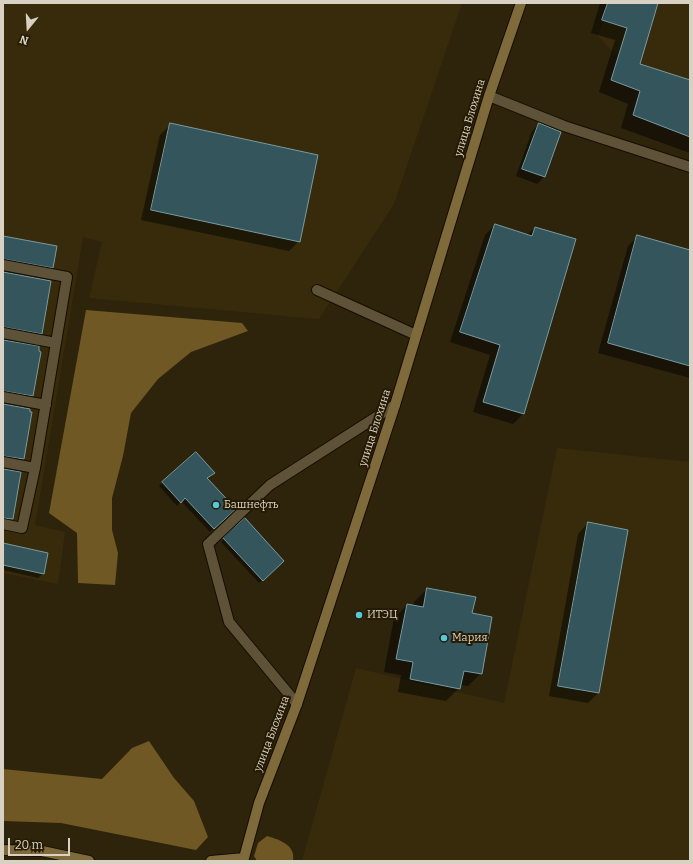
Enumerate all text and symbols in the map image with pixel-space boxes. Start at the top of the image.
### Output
north arrow [8,8,48,48]
text: N [18,32,30,47]
street label: улица Блохина [452,78,488,158]
street label: улица Блохина [356,388,394,468]
place label: Башнефть [224,498,278,512]
marker: Башнефть [211,500,221,510]
place label: ИТЭЦ [367,608,398,622]
marker: ИТЭЦ [354,610,364,620]
place label: Мария [452,631,488,645]
marker: Мария [439,633,449,643]
street label: улица Блохина [251,694,293,774]
scale bar [10,830,72,856]
text: 20 m [15,838,43,852]

